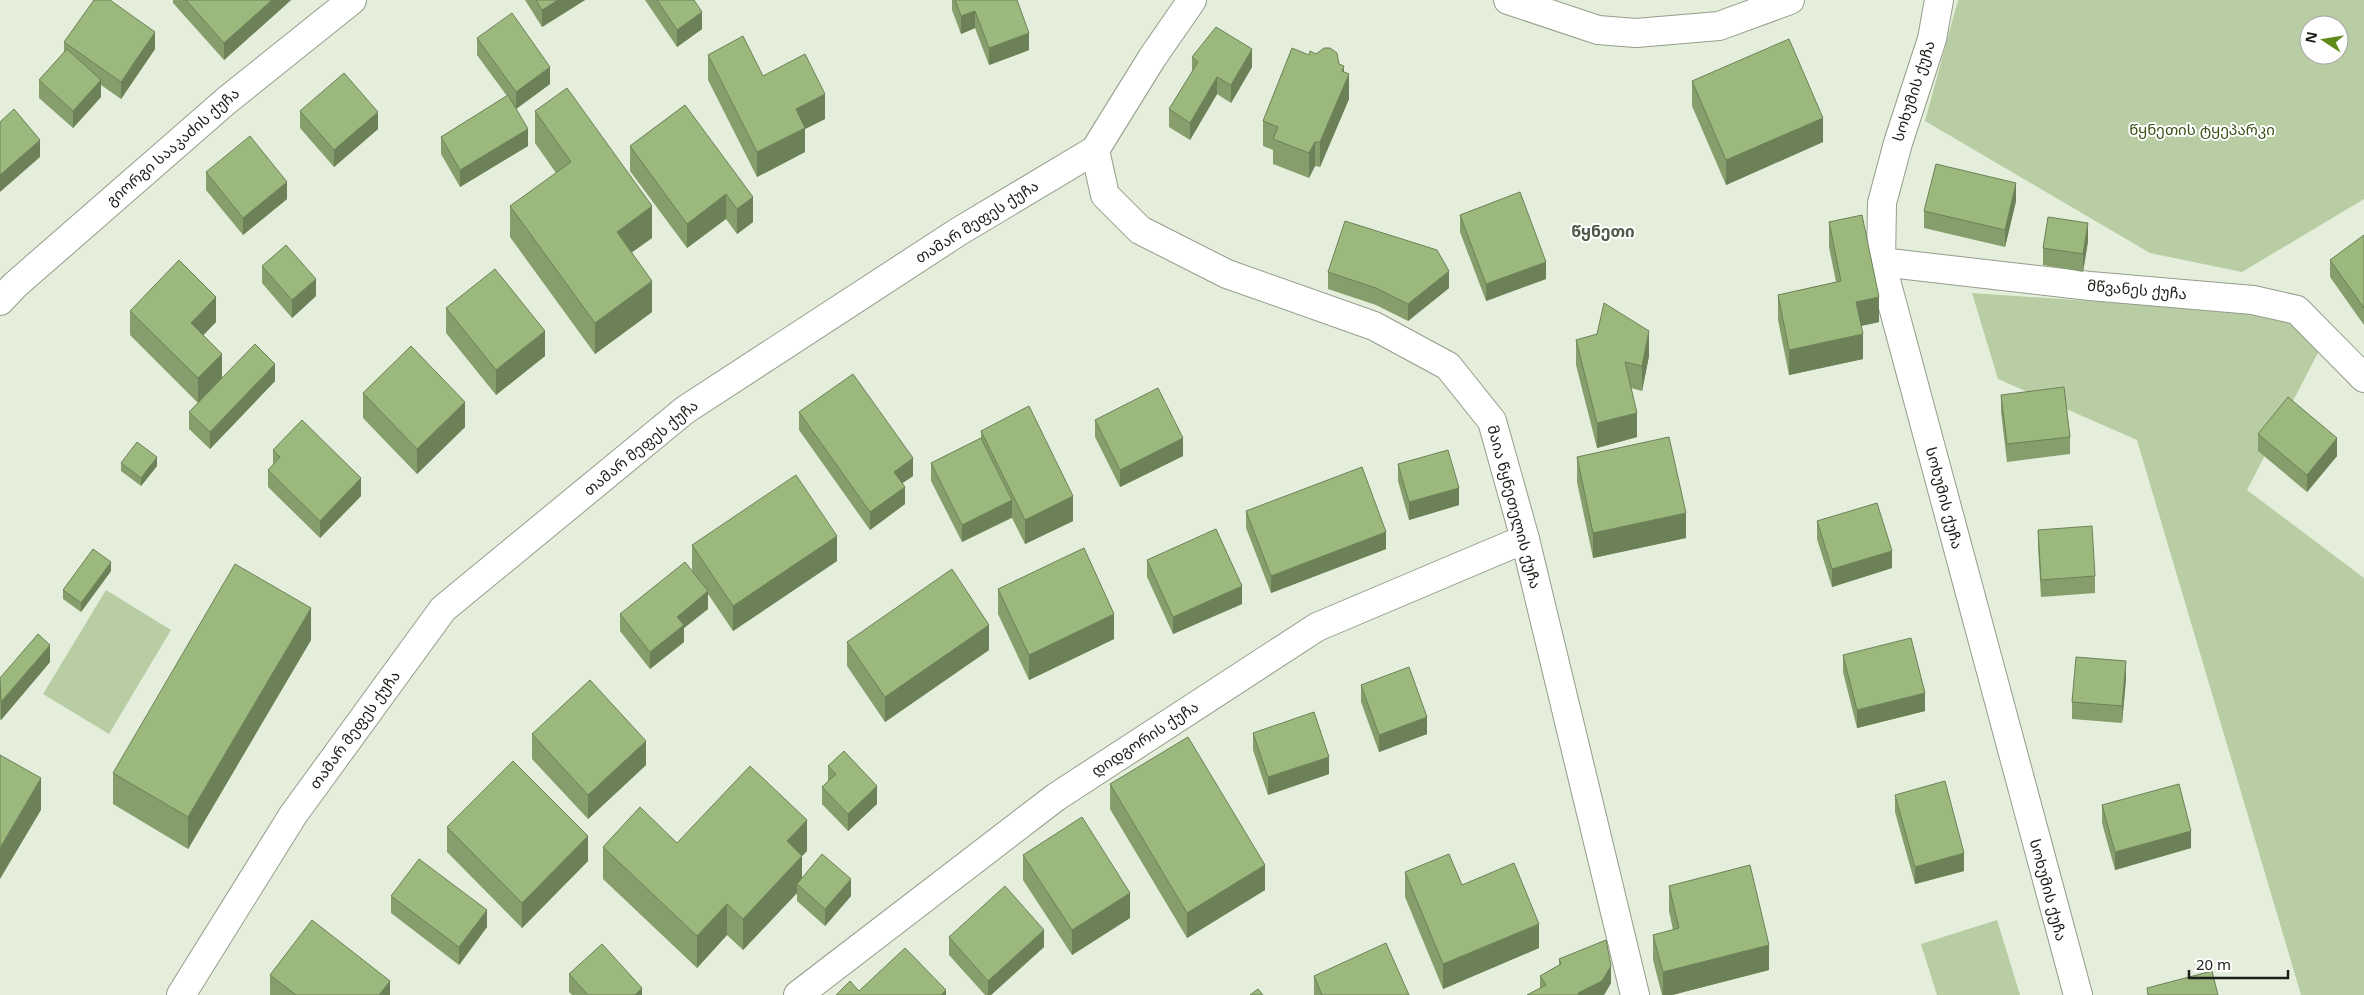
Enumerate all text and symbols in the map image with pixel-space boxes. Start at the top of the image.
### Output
north arrow [2299,15,2349,65]
text: N [2300,30,2321,45]
street label: სოხუმის ქუჩა [1887,38,1939,144]
street label: გიორგი სააკაძის ქუჩა [102,83,243,210]
park label: წყნეთის ტყეპარკი [2129,119,2275,139]
street label: თამარ მეფეს ქუჩა [911,175,1042,267]
district label: წყნეთი [1571,220,1635,242]
street label: მწვანეს ქუჩა [2086,275,2188,303]
street label: თამარ მეფეს ქუჩა [579,395,702,500]
street label: მაია წყნეთელის ქუჩა [1483,423,1546,591]
street label: სოხუმის ქუჩა [1922,445,1968,551]
street label: თამარ მეფეს ქუჩა [304,666,404,793]
street label: დიდგორის ქუჩა [1087,696,1202,780]
street label: სოხუმის ქუჩა [2026,837,2072,943]
scale bar [2189,948,2288,980]
text: 20 m [2196,954,2231,974]

